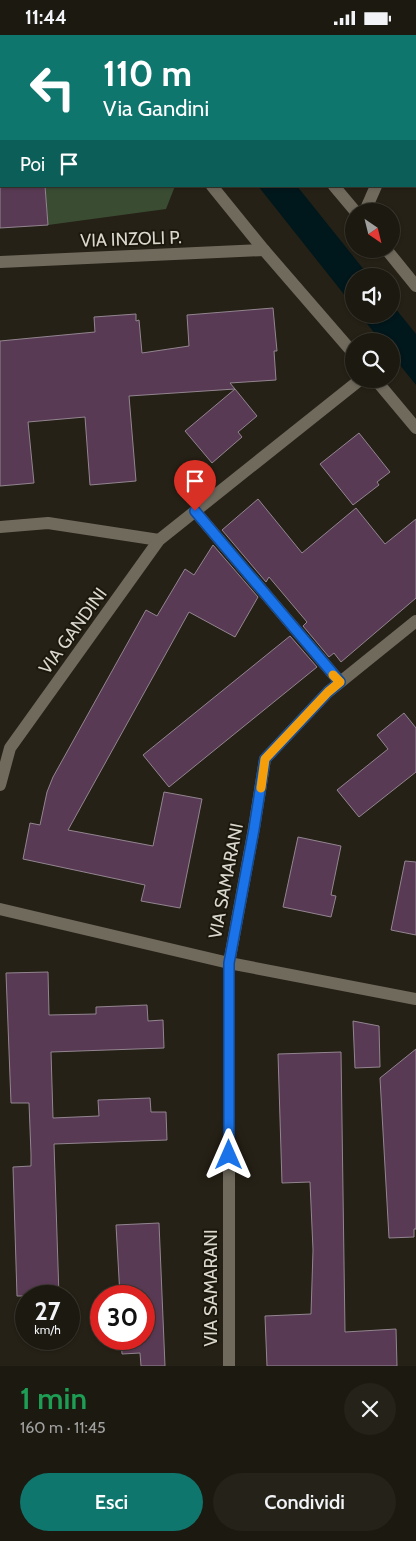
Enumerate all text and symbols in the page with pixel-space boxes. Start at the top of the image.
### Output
text: 11:44 [25,6,67,29]
text: 110 m [103,52,192,95]
icon: left [20,55,85,120]
text: Via Gandini [103,95,209,122]
icon: arrive [55,150,83,178]
text: Poi [20,153,45,176]
north arrow [345,203,400,257]
map controls [345,203,400,388]
street label: VIA INZOLI P. [80,226,182,252]
button: sound [345,268,400,323]
button: search [345,333,400,388]
pin [174,460,216,511]
icon: arrive [181,467,209,495]
street label: VIA GANDINI [34,583,112,679]
street label: VIA SAMARANI [204,821,248,941]
position arrow [202,1128,254,1180]
street label: VIA SAMARANI [200,1229,222,1347]
speed limit sign: 30 [90,1285,155,1350]
text: 27 [35,1296,60,1326]
text: km/h [34,1322,61,1337]
text: 1 min [20,1380,87,1417]
button: close [344,1383,396,1435]
text: 160 m · 11:45 [20,1418,106,1437]
button: Esci [20,1473,203,1531]
button: Condividi [213,1473,396,1531]

